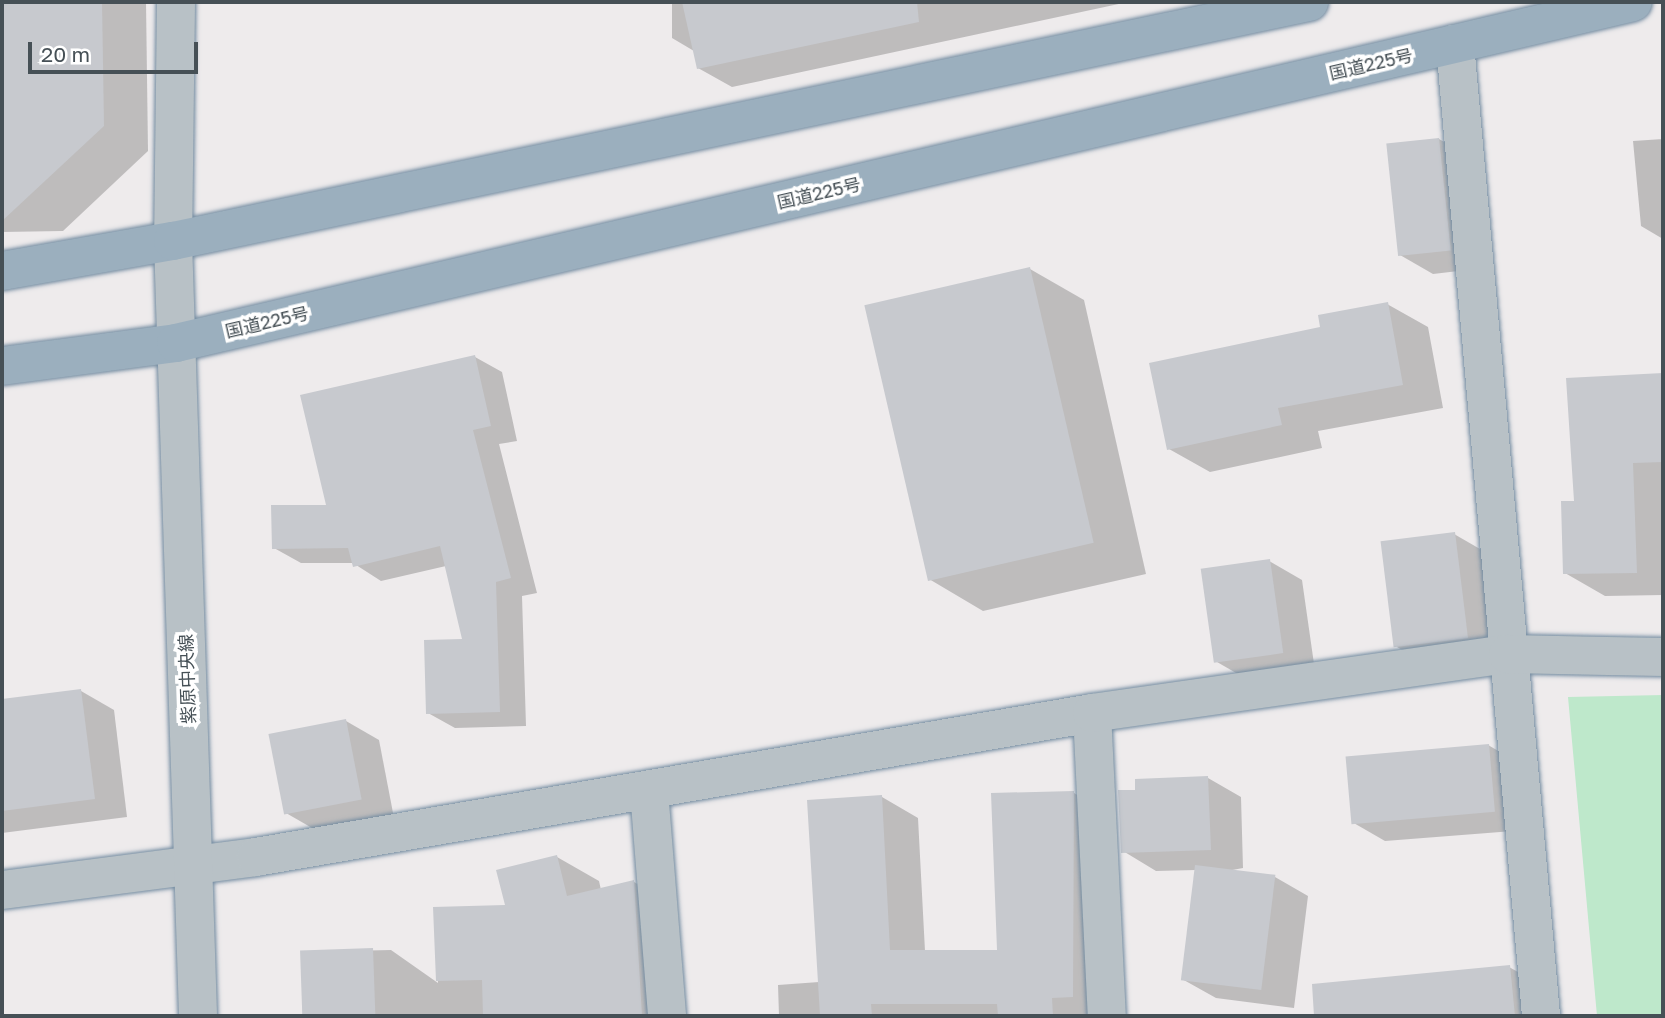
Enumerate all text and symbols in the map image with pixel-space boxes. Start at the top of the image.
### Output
scale bar [32,28,201,72]
text: 20 m [41,41,90,67]
street label: 国道225号 [1327,44,1415,84]
street label: 国道225号 [775,173,863,213]
street label: 国道225号 [223,302,311,342]
street label: 紫原中央線 [175,634,199,724]

